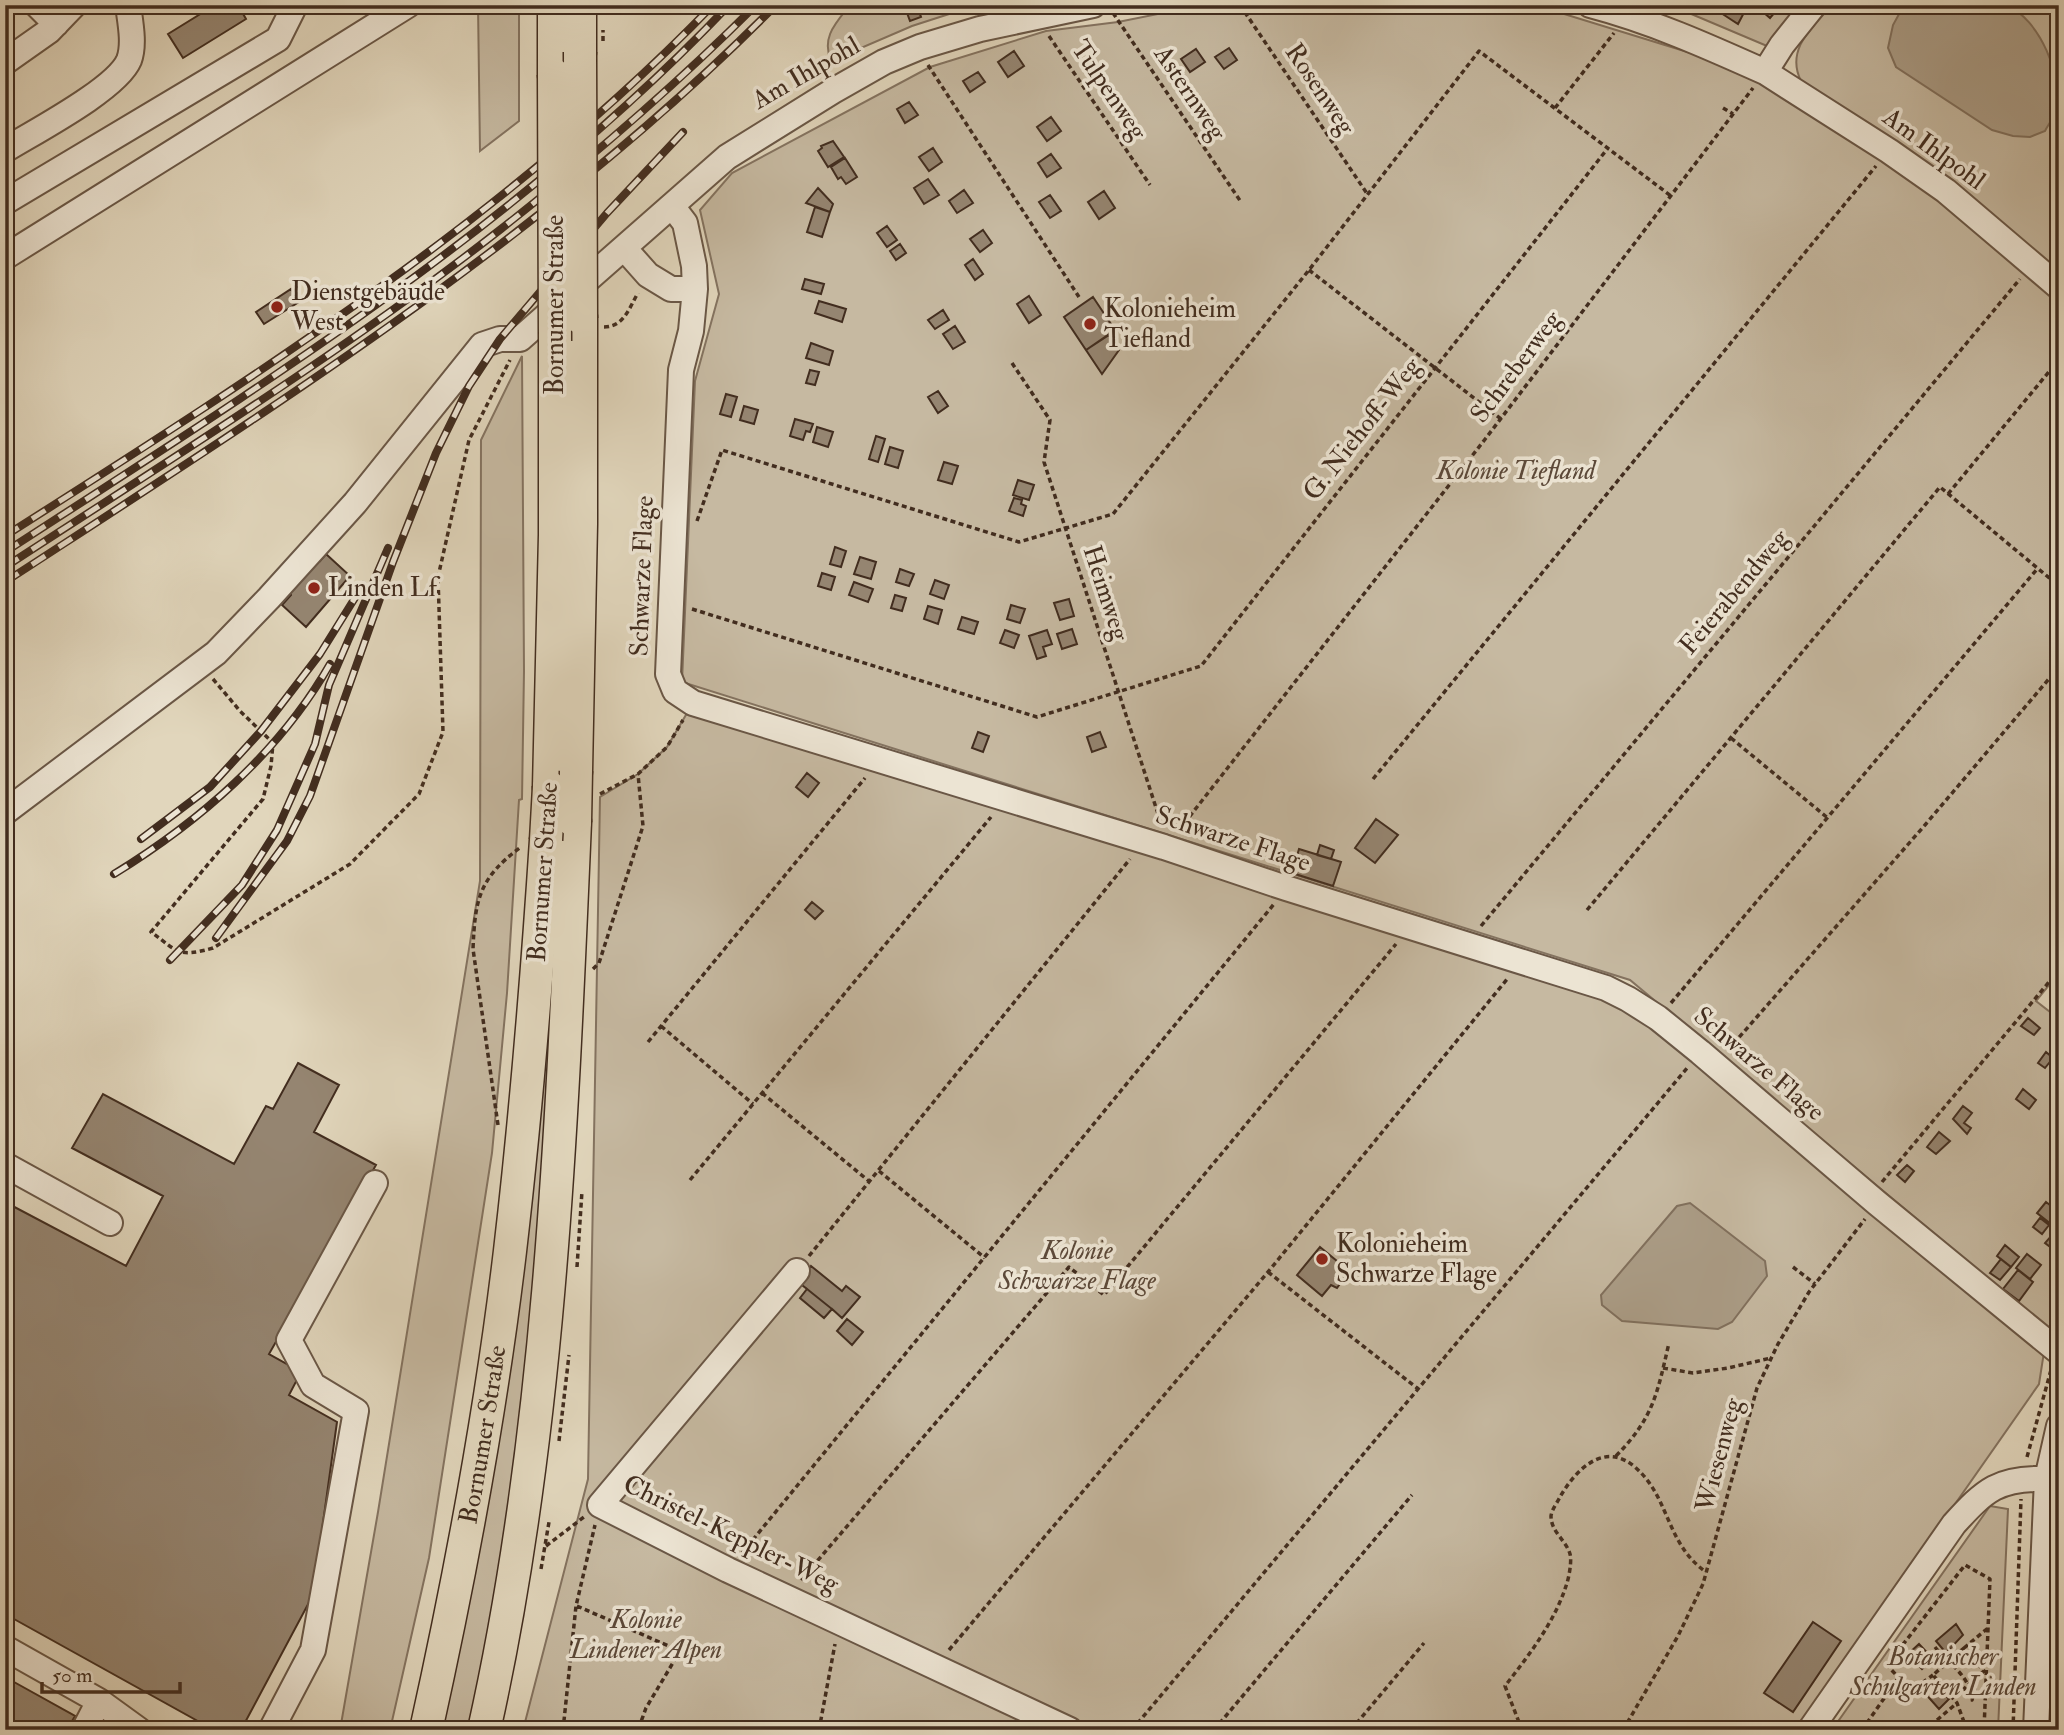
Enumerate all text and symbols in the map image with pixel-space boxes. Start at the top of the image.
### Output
street label: Am Ihlpohl [746,29,866,118]
street label: Tulpenweg [1063,34,1155,147]
street label: Rosenweg [1278,37,1363,142]
street label: Asternweg [1146,39,1234,147]
street label: Am Ihlpohl [1875,101,1992,198]
street label: Bornumer Straße [539,215,571,395]
place label: Dienstgebäude West [290,276,445,338]
place label: Kolonieheim Tiefland [1104,293,1236,355]
marker: Dienstgebäude West [269,299,285,315]
street label: Schreberweg [1464,304,1569,429]
marker: Kolonieheim Tiefland [1082,316,1098,332]
street label: G. Niehoff-Weg [1296,350,1429,507]
park label: Kolonie Tiefland [1435,455,1597,487]
street label: Schwarze Flage [623,495,661,657]
street label: Feierabendweg [1672,522,1796,661]
street label: Heimweg [1076,541,1137,646]
place label: Linden Lf [328,572,440,604]
marker: Linden Lf [306,580,322,596]
street label: Bornumer Straße [521,781,565,963]
street label: Schwarze Flage [1152,799,1315,879]
street label: Schwarze Flage [1687,1000,1831,1128]
place label: Kolonieheim Schwarze Flage [1336,1228,1497,1290]
park label: Kolonie Schwarze Flage [997,1235,1156,1297]
marker: Kolonieheim Schwarze Flage [1314,1251,1330,1267]
street label: Bornumer Straße [452,1343,513,1526]
street label: Wiesenweg [1688,1393,1750,1516]
street label: Christel-Keppler-Weg [618,1468,845,1601]
park label: Kolonie Lindener Alpen [569,1604,722,1666]
park label: Botanischer Schulgarten Linden [1848,1641,2037,1703]
scale bar [42,1651,180,1695]
text: 50 m [52,1662,93,1689]

